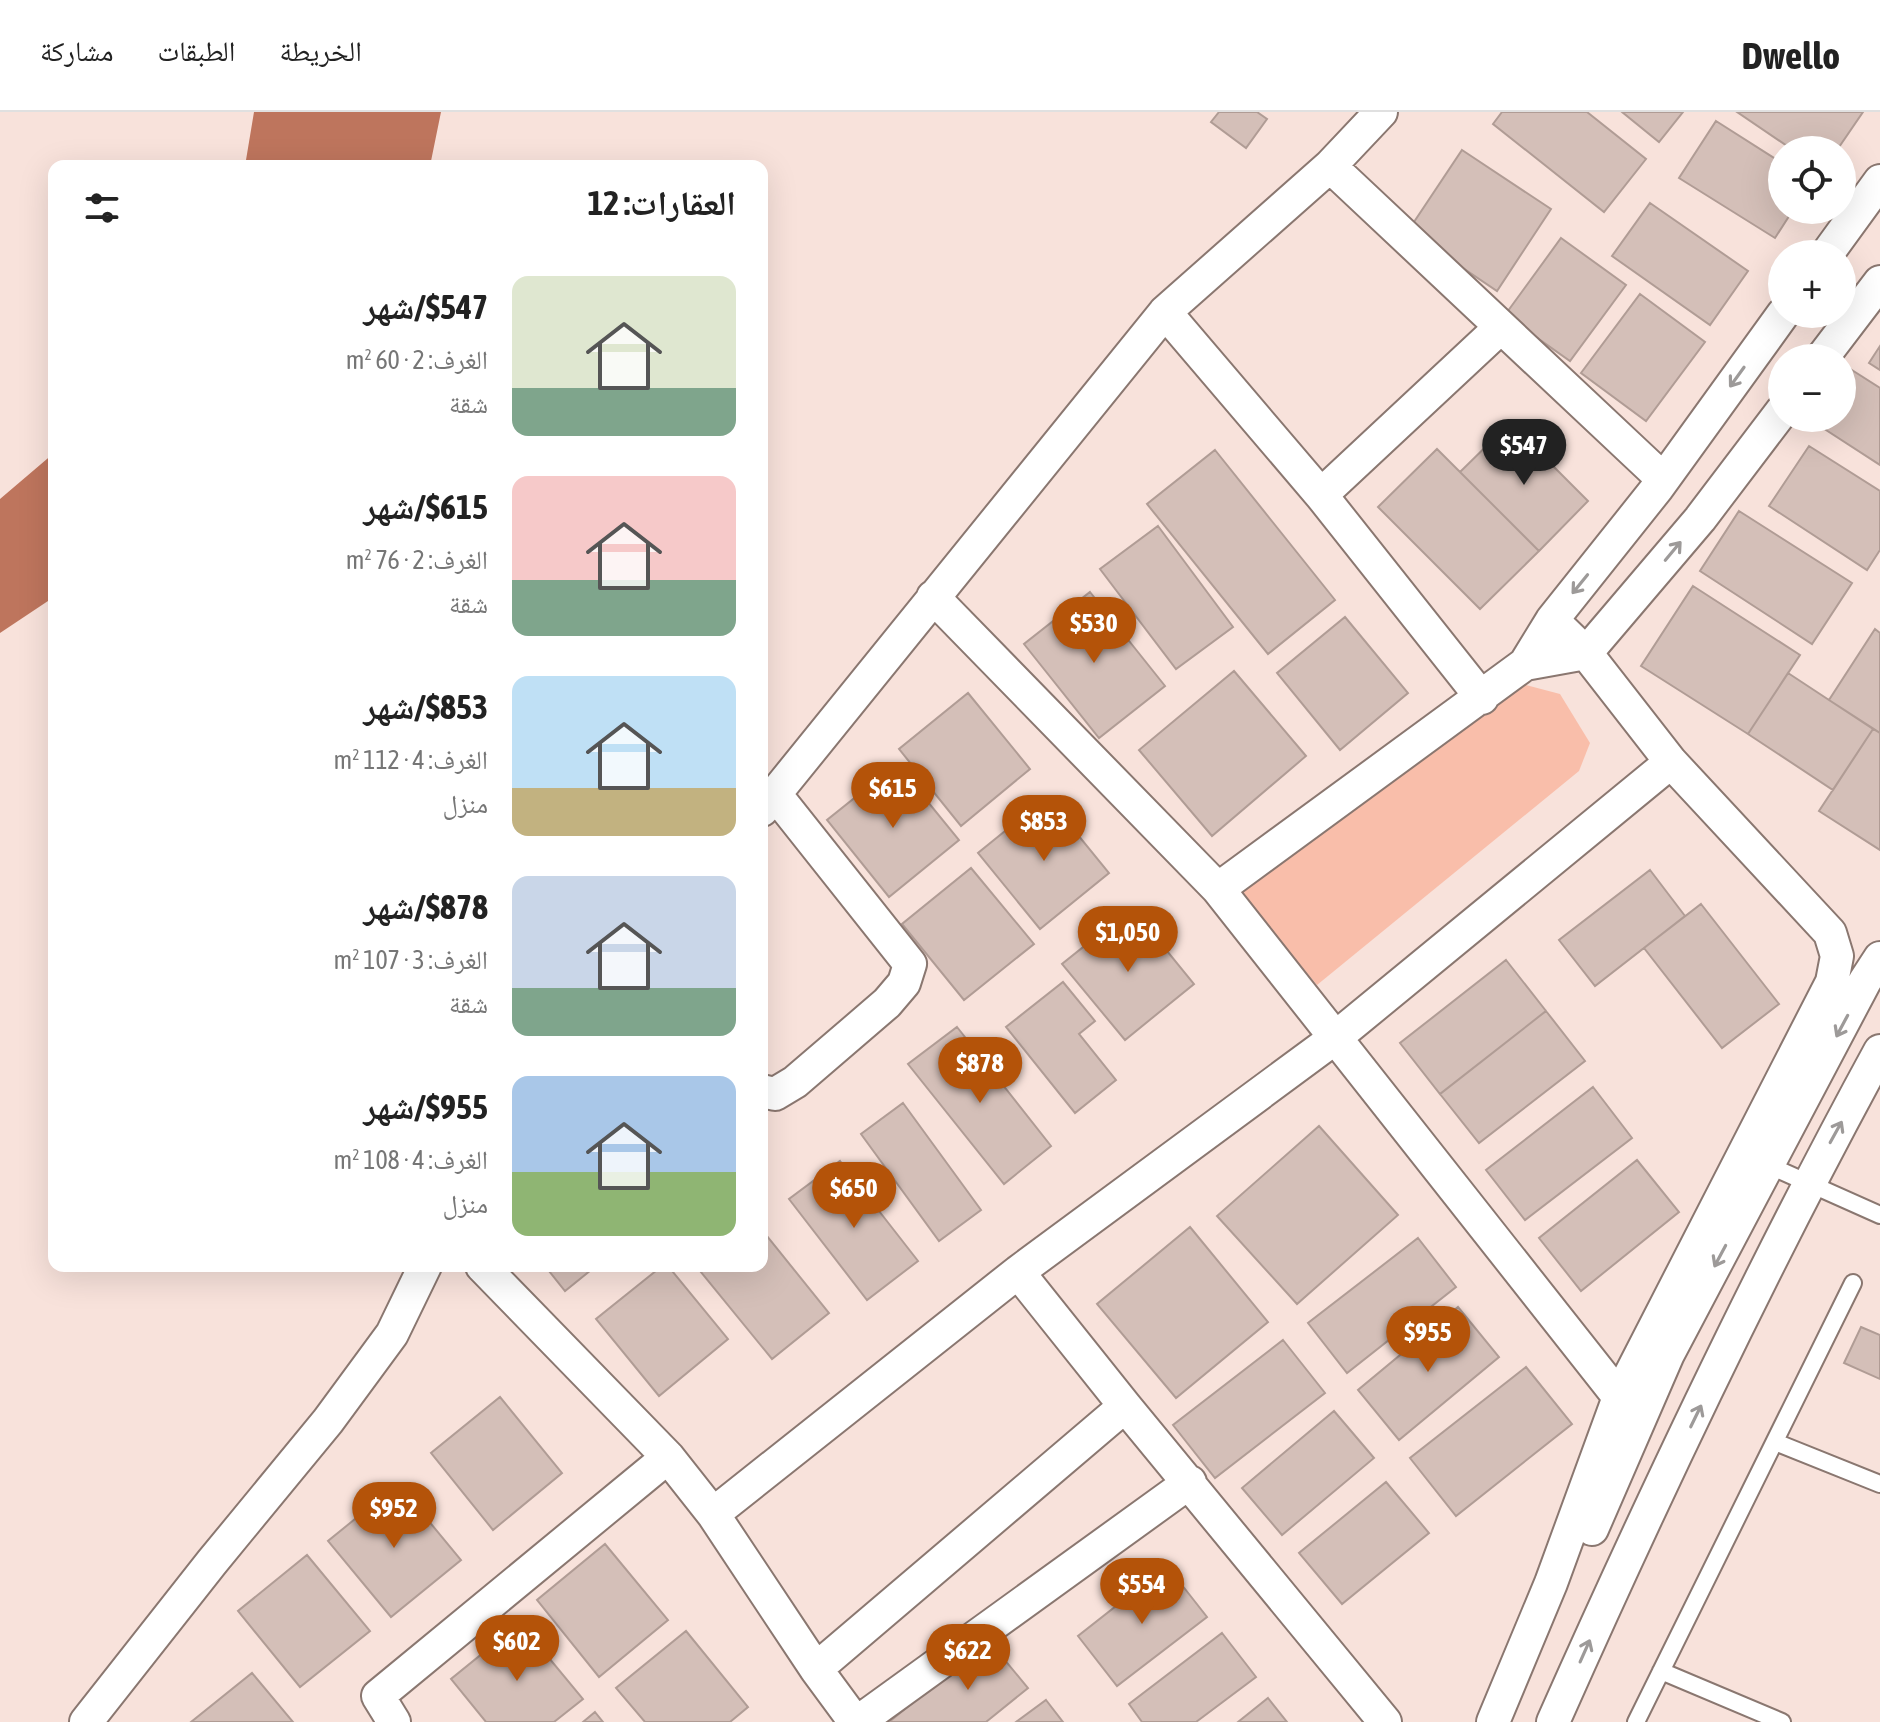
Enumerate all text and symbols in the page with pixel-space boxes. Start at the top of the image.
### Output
text: Dwello [1742,34,1840,77]
text: مشاركة [40,35,114,67]
text: الطبقات [158,35,235,67]
text: الخريطة [279,35,362,67]
map controls [1768,136,1856,432]
button: locate [1768,136,1856,224]
text: العقارات: 12 [587,183,736,222]
icon: filters [80,186,124,230]
button: + [1768,240,1856,328]
text: $547/شهر [364,287,488,326]
icon: home [576,308,672,404]
button: − [1768,344,1856,432]
text: الغرف: 2 · 60 m² [346,345,488,375]
one-way arrow [1729,366,1746,387]
text: شقة [449,389,488,419]
pin: $547 [1477,419,1571,487]
text: $547 [1500,430,1548,460]
text: $615/شهر [364,487,488,526]
icon: home [576,508,672,604]
one-way arrow [1664,541,1682,562]
text: الغرف: 2 · 76 m² [346,545,488,575]
one-way arrow [1571,573,1589,594]
text: شقة [449,589,488,619]
pin: $530 [1047,597,1141,665]
text: $530 [1070,608,1118,638]
text: $853/شهر [364,687,488,726]
icon: home [576,708,672,804]
text: الغرف: 4 · 112 m² [334,745,488,775]
pin: $615 [846,762,940,830]
text: $615 [869,773,917,803]
text: منزل [443,789,488,819]
pin: $853 [997,795,1091,863]
text: $853 [1020,806,1068,836]
text: $878/شهر [364,887,488,926]
pin: $1,050 [1063,906,1193,974]
icon: home [576,908,672,1004]
text: $1,050 [1096,917,1160,947]
text: الغرف: 3 · 107 m² [334,945,488,975]
text: شقة [449,989,488,1019]
one-way arrow [1833,1013,1849,1037]
pin: $878 [933,1037,1027,1105]
text: $878 [956,1048,1004,1078]
text: $955/شهر [364,1087,488,1126]
icon: home [576,1108,672,1204]
one-way arrow [1828,1121,1844,1145]
text: الغرف: 4 · 108 m² [334,1145,488,1175]
pin: $650 [807,1162,901,1230]
text: $650 [830,1173,878,1203]
text: منزل [443,1189,488,1219]
one-way arrow [1712,1243,1728,1267]
pin: $955 [1381,1306,1475,1374]
text: $955 [1404,1317,1452,1347]
one-way arrow [1689,1404,1704,1428]
pin: $952 [347,1482,441,1550]
text: $952 [370,1493,418,1523]
pin: $554 [1095,1558,1189,1626]
text: $554 [1118,1569,1166,1599]
pin: $602 [470,1615,564,1683]
pin: $622 [921,1624,1015,1692]
text: $602 [493,1626,541,1656]
text: $622 [944,1635,992,1665]
one-way arrow [1578,1639,1593,1663]

